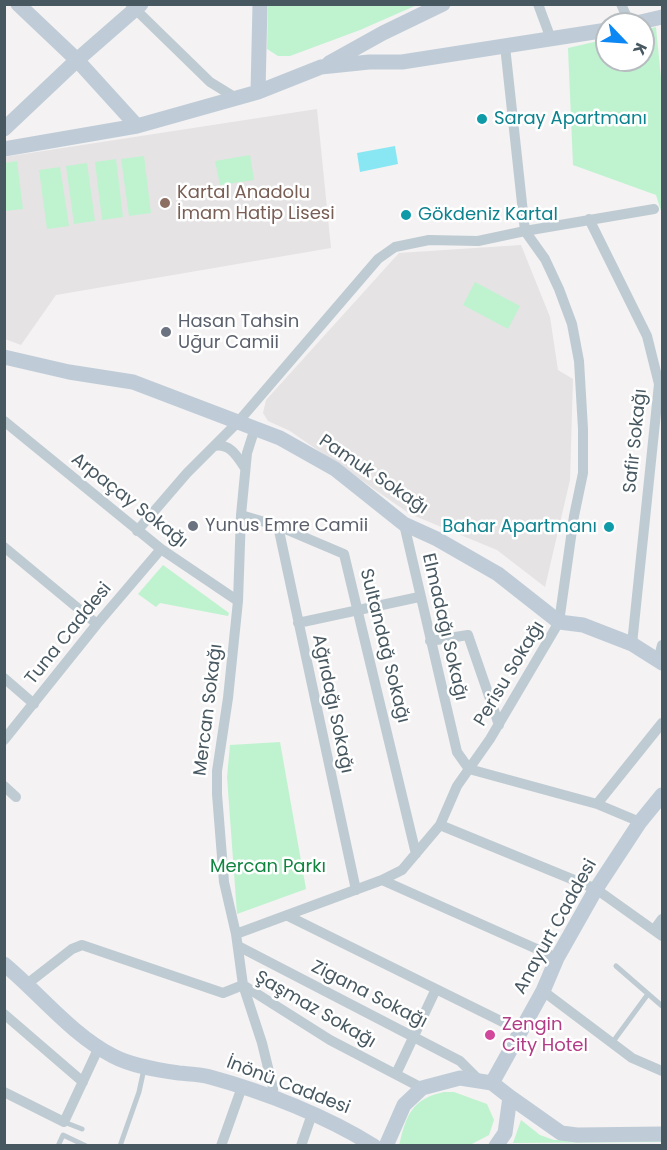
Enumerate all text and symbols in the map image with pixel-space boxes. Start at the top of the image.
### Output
north arrow [595,12,655,72]
text: K [627,39,653,59]
place label: Saray Apartmanı [494,108,647,130]
marker: Saray Apartmanı [475,112,489,126]
place label: Kartal Anadolu İmam Hatip Lisesi [177,182,335,224]
marker: Kartal Anadolu İmam Hatip Lisesi [158,196,172,210]
place label: Gökdeniz Kartal [418,204,558,226]
marker: Gökdeniz Kartal [399,208,413,222]
place label: Hasan Tahsin Uğur Camii [178,311,299,354]
marker: Hasan Tahsin Uğur Camii [159,325,173,339]
street label: Safir Sokağı [620,388,652,494]
street label: Pamuk Sokağı [314,431,432,519]
street label: Arpaçay Sokağı [67,449,191,553]
place label: Yunus Emre Camii [205,515,368,537]
place label: Bahar Apartmanı [442,516,597,538]
marker: Yunus Emre Camii [186,519,200,533]
marker: Bahar Apartmanı [602,520,616,534]
street label: Elmadağı Sokağı [417,551,471,703]
street label: Sultandağ Sokağı [354,567,414,725]
street label: Tuna Caddesi [21,579,117,689]
street label: Perisu Sokağı [470,618,550,730]
street label: Ağrıdağı Sokağı [307,633,357,775]
street label: Mercan Sokağı [190,643,228,777]
park label: Mercan Parkı [210,856,326,878]
street label: Anayurt Caddesi [510,856,602,998]
street label: Zigana Sokağı [307,957,431,1033]
street label: Şaşmaz Sokağı [251,967,379,1053]
place label: Zengin City Hotel [502,1014,588,1056]
marker: Zengin City Hotel [483,1028,497,1042]
street label: İnönü Caddesi [223,1052,353,1120]

